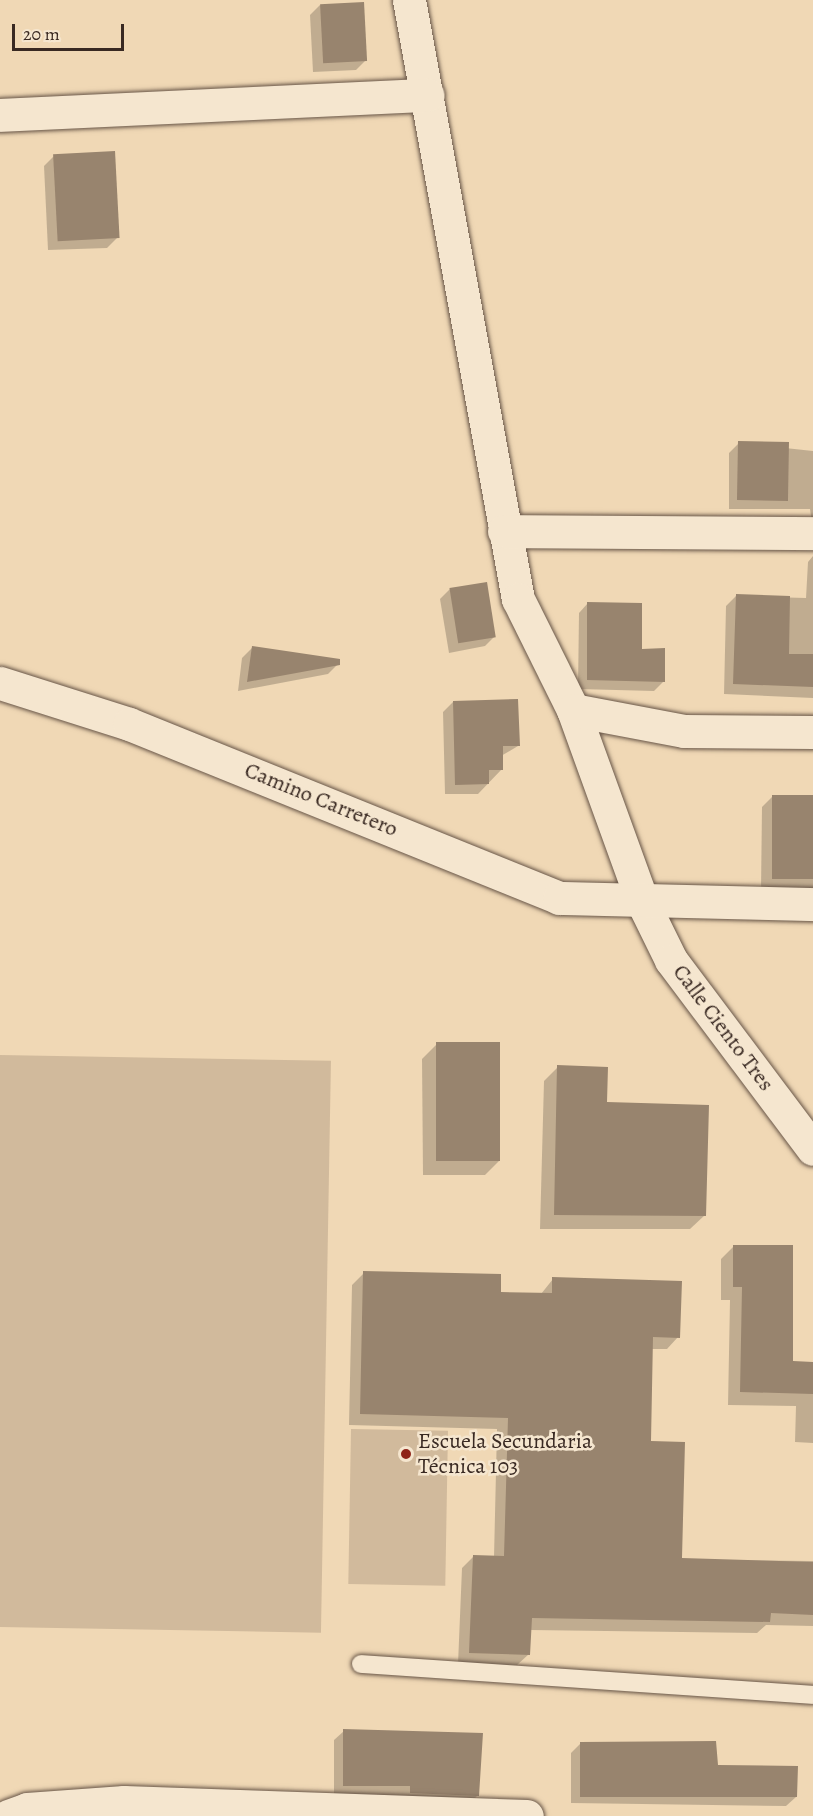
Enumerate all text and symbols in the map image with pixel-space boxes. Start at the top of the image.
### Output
scale bar [15,12,128,50]
text: 20 m [23,22,60,46]
street label: Camino Carretero [241,757,401,843]
street label: Calle Ciento Tres [667,960,779,1096]
place label: Escuela Secundaria Técnica 103 [418,1428,592,1480]
marker: Escuela Secundaria Técnica 103 [399,1447,413,1461]

